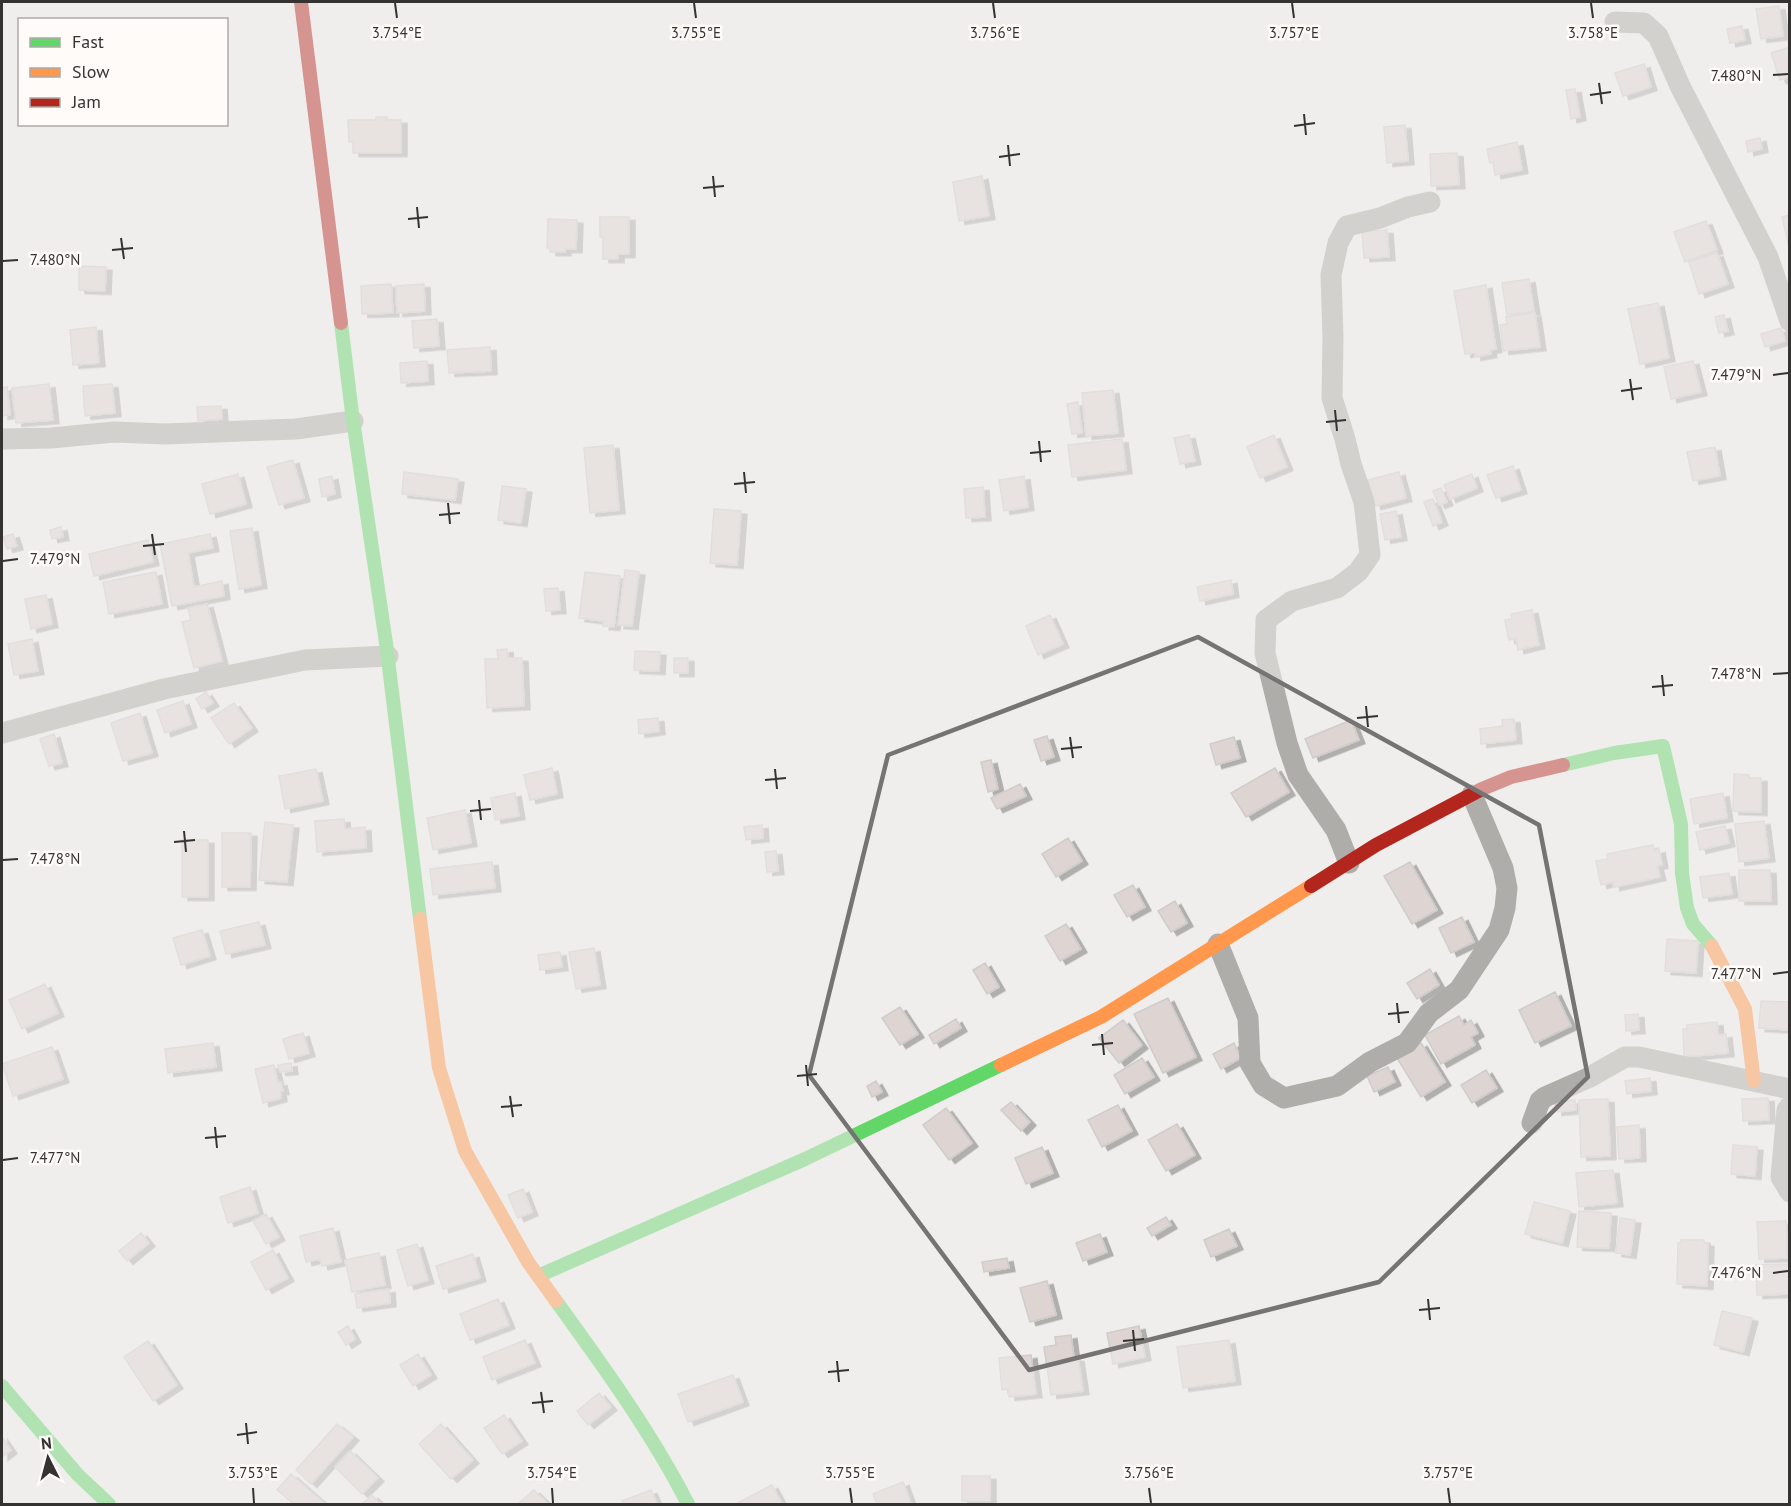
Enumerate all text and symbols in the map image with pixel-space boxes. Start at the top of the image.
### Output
legend [18,18,228,126]
text: 3.754°E [372,23,422,42]
text: 3.755°E [671,23,721,42]
text: 3.756°E [970,23,1020,42]
text: 3.757°E [1269,23,1319,42]
text: 3.758°E [1568,23,1618,42]
text: Fast [72,30,104,53]
text: Slow [72,60,110,83]
text: 7.480°N [1711,66,1761,85]
text: Jam [71,90,101,113]
text: 7.480°N [30,250,80,269]
text: 7.479°N [1711,365,1761,384]
text: 7.479°N [30,549,80,568]
text: 7.478°N [1711,664,1761,683]
text: 7.478°N [30,849,80,868]
text: 7.477°N [1711,964,1761,983]
text: 7.477°N [30,1148,80,1167]
text: 7.476°N [1711,1263,1761,1282]
north arrow [18,1428,78,1488]
text: N [40,1433,53,1454]
text: 3.753°E [228,1463,278,1482]
text: 3.754°E [527,1463,577,1482]
text: 3.755°E [825,1463,875,1482]
text: 3.756°E [1124,1463,1174,1482]
text: 3.757°E [1423,1463,1473,1482]

